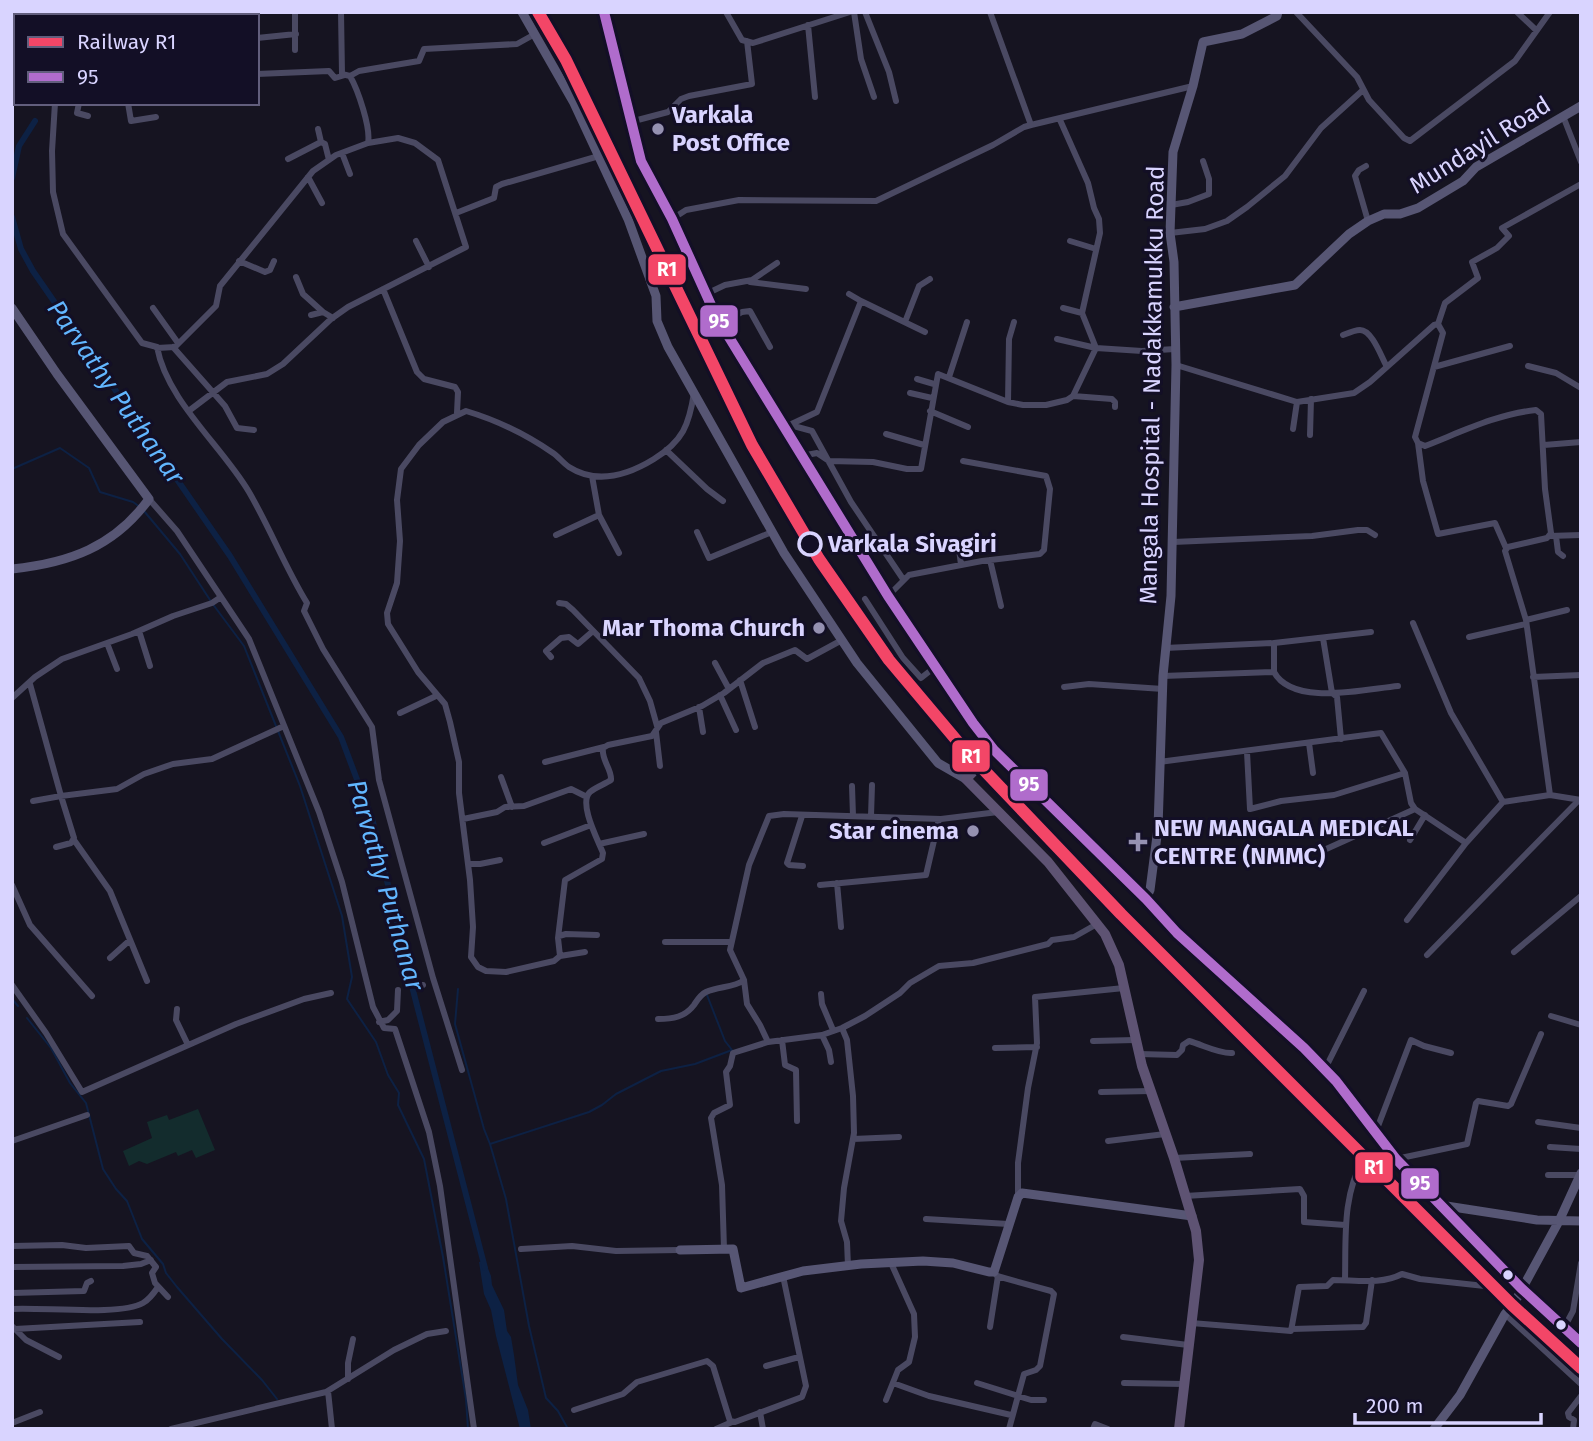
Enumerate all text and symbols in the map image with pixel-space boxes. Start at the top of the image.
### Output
legend [14,14,259,105]
text: Railway R1 [77,29,176,55]
text: 95 [77,64,99,90]
street label: Mundayil Road [1404,90,1556,200]
place label: Varkala Post Office [671,101,790,157]
marker: Varkala Post Office [650,121,666,137]
street label: Mangala Hospital - Nadakkamukku Road [1134,165,1170,605]
line badge: R1 [647,253,687,286]
text: R1 [657,258,677,281]
water label: Parvathy Puthanar [40,294,191,491]
line badge: 95 [699,304,739,338]
text: 95 [709,310,729,333]
place label: Varkala Sivagiri [827,530,997,558]
marker: Varkala Sivagiri [798,532,822,556]
place label: Mar Thoma Church [602,614,805,642]
marker: Mar Thoma Church [811,620,827,636]
line badge: R1 [951,739,991,773]
text: R1 [961,745,981,768]
line badge: 95 [1009,768,1049,802]
text: 95 [1019,773,1039,796]
water label: Parvathy Puthanar [341,776,431,995]
place label: NEW MANGALA MEDICAL CENTRE (NMMC) [1154,814,1414,870]
place label: Star cinema [829,817,959,845]
marker: Star cinema [965,823,981,839]
marker: NEW MANGALA MEDICAL CENTRE (NMMC) [1128,832,1148,852]
line badge: R1 [1354,1151,1394,1184]
text: R1 [1364,1156,1384,1179]
line badge: 95 [1400,1167,1440,1200]
text: 95 [1410,1172,1430,1195]
unlabelled marker [1501,1268,1515,1282]
unlabelled marker [1554,1318,1568,1332]
scale bar [1355,1382,1540,1426]
text: 200 m [1366,1393,1423,1419]

